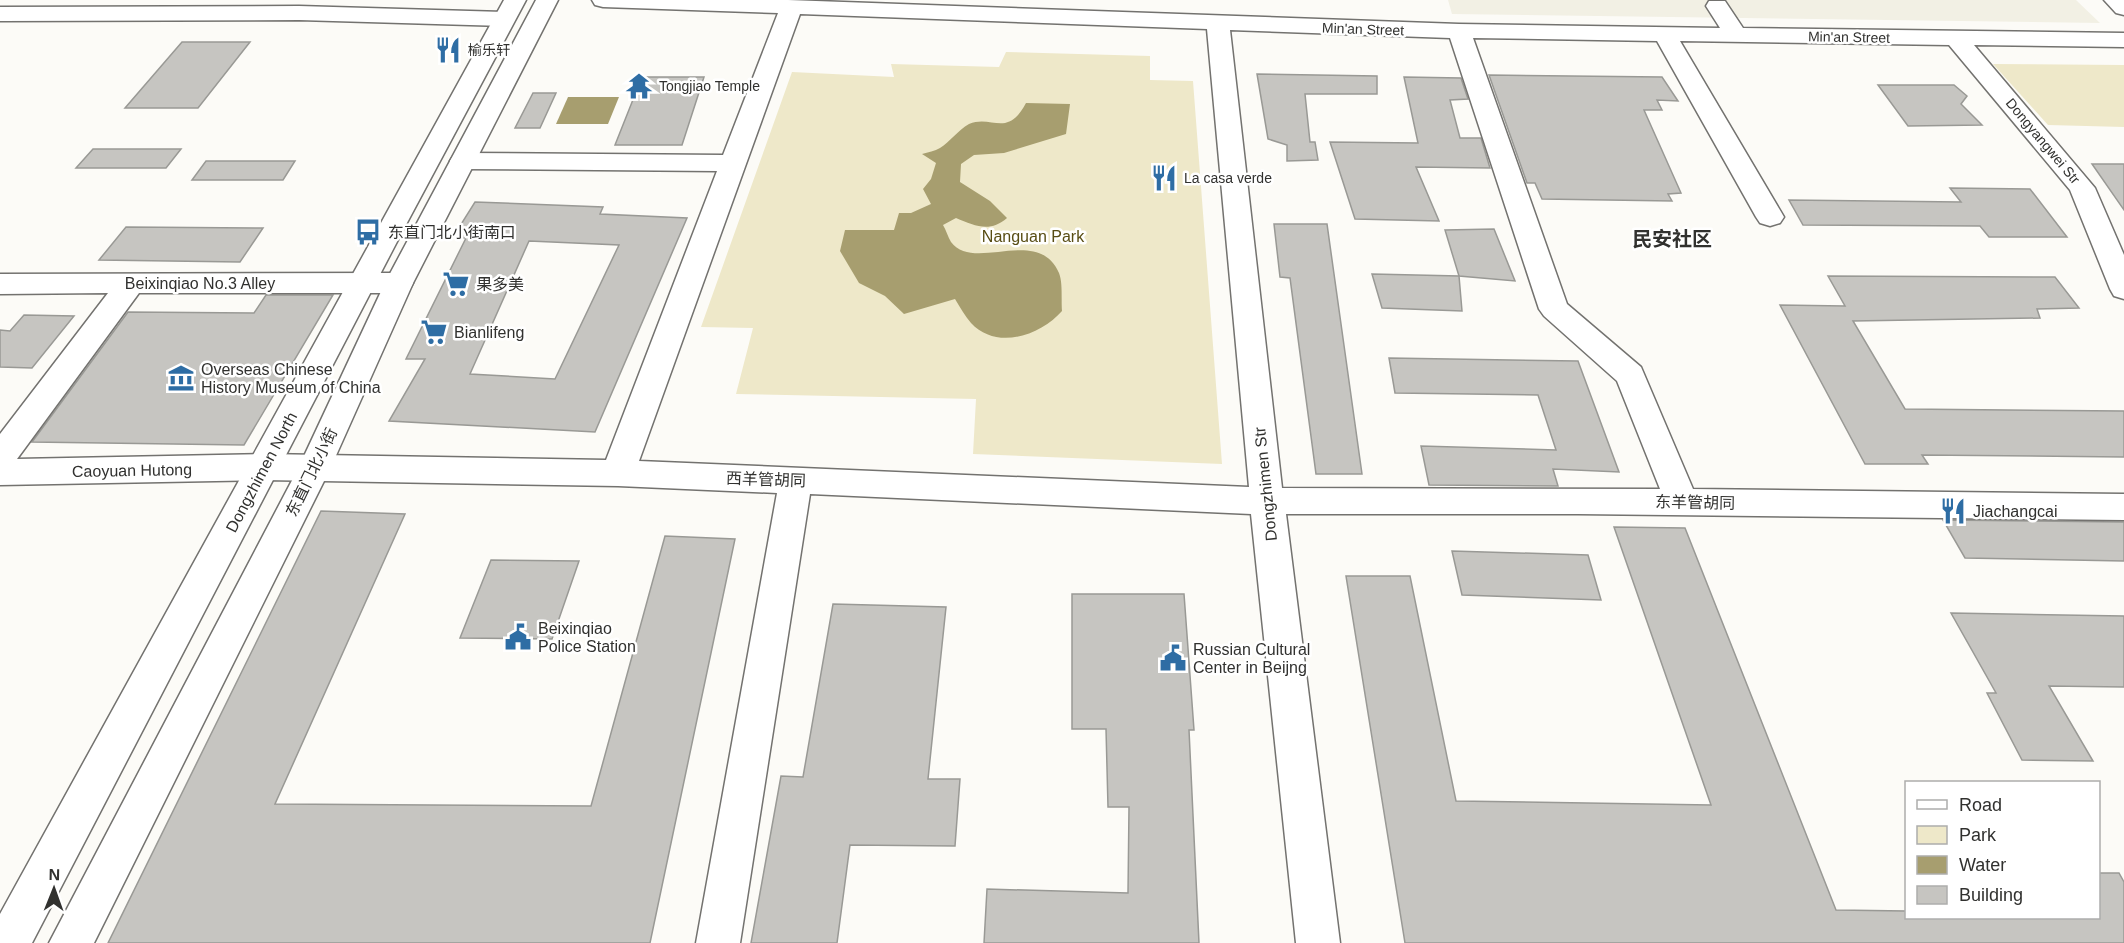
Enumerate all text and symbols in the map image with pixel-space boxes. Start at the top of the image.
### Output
street label: Min'an Street [1322,20,1404,38]
street label: Min'an Street [1808,28,1890,46]
restaurant icon: 榆乐轩 [433,35,463,65]
place label: 榆乐轩 [468,42,510,58]
temple icon: Tongjiao Temple [624,71,654,101]
place label: Tongjiao Temple [659,78,760,94]
street label: Dongyangwei Str [2003,95,2084,187]
restaurant icon: La casa verde [1149,163,1179,193]
place label: La casa verde [1184,170,1272,186]
bus stop icon: 东直门北小街南口 [353,217,383,247]
place label: 东直门北小街南口 [388,224,516,241]
park label: Nanguan Park [982,228,1085,245]
district label: 民安社区 [1632,228,1712,250]
supermarket icon: 果多美 [441,269,471,299]
street label: Beixinqiao No.3 Alley [125,275,275,292]
place label: 果多美 [476,276,524,293]
supermarket icon: Bianlifeng [419,317,449,347]
place label: Bianlifeng [454,324,524,341]
place label: Overseas Chinese History Museum of China [201,361,381,396]
museum icon: Overseas Chinese History Museum of China [166,363,196,393]
street label: Dongzhimen North [223,409,300,535]
street label: 东直门北小街 [283,425,340,519]
street label: Dongzhimen Str [1251,425,1280,542]
street label: Caoyuan Hutong [72,461,192,480]
street label: 西羊管胡同 [726,470,806,489]
street label: 东羊管胡同 [1655,493,1735,512]
restaurant icon: Jiachangcai [1938,496,1968,526]
place label: Jiachangcai [1973,503,2058,520]
place label: Beixinqiao Police Station [538,620,636,655]
public building icon: Beixinqiao Police Station [503,622,533,652]
place label: Russian Cultural Center in Beijng [1193,641,1310,676]
public building icon: Russian Cultural Center in Beijng [1158,643,1188,673]
legend [1905,781,2100,919]
text: Road [1959,795,2002,815]
text: Park [1959,825,1997,845]
text: Water [1959,855,2006,875]
north arrow [24,859,84,919]
text: N [48,866,60,883]
text: Building [1959,885,2023,905]

